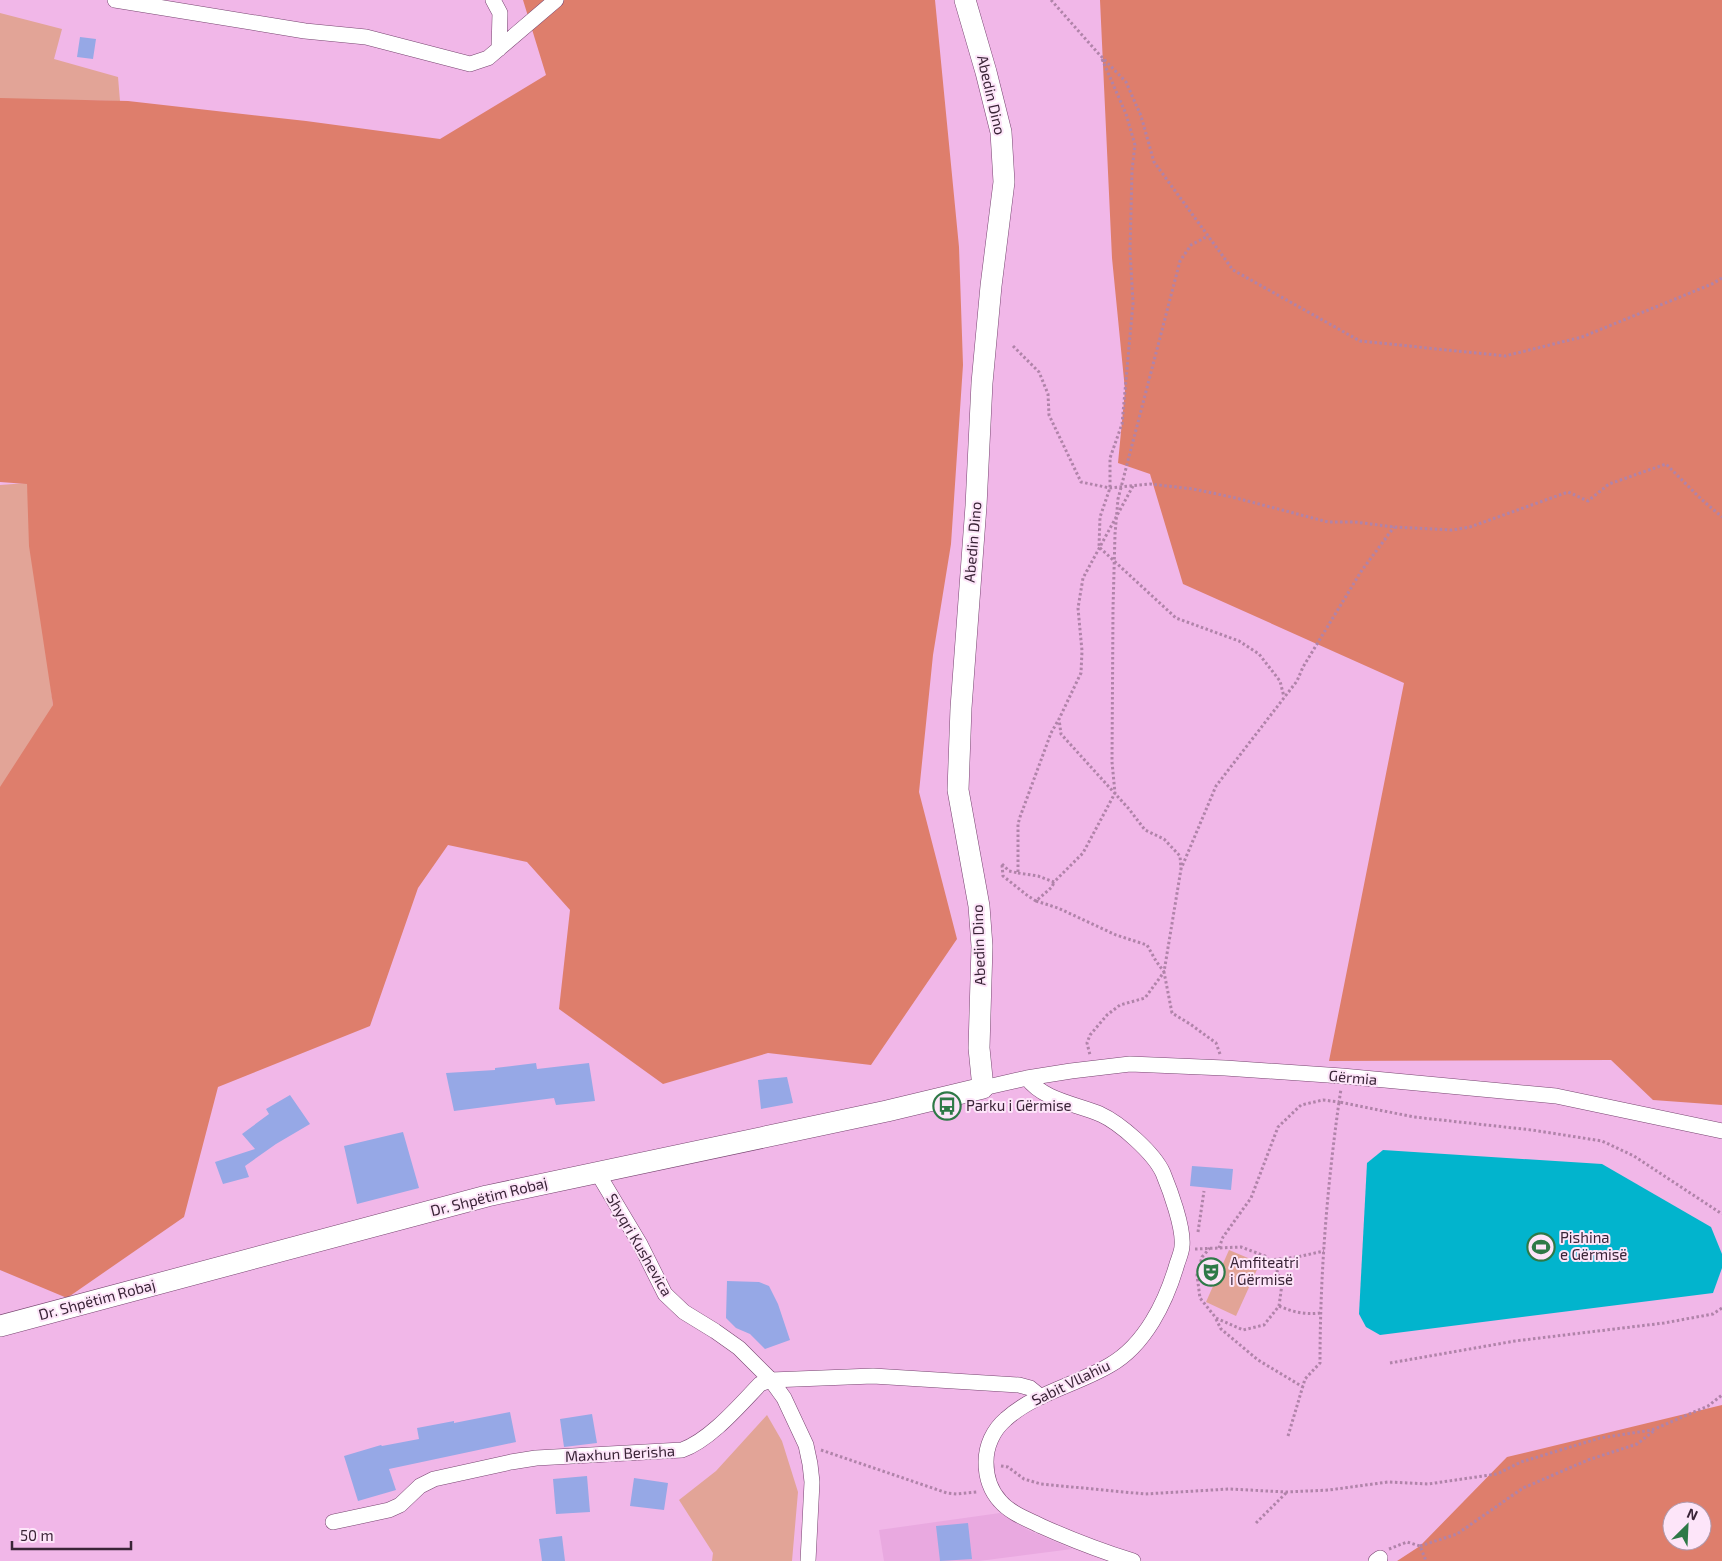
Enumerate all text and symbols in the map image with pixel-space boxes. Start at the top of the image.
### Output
street label: Abedin Dino [974,53,1010,136]
street label: Abedin Dino [959,501,985,583]
street label: Abedin Dino [968,904,988,986]
street label: Gërmia [1328,1066,1378,1088]
bus stop icon: Parku i Gërmise [932,1091,962,1121]
place label: Parku i Gërmise [966,1096,1072,1114]
street label: Dr. Shpëtim Robaj [428,1173,549,1220]
street label: Shyqri Kushevica [603,1190,677,1299]
place label: Pishina e Gërmisë [1560,1228,1627,1263]
sports icon: Pishina e Gërmisë [1526,1232,1556,1262]
place label: Amfiteatri i Gërmisë [1230,1253,1299,1288]
theatre icon: Amfiteatri i Gërmisë [1196,1257,1226,1287]
street label: Dr. Shpëtim Robaj [36,1275,157,1324]
street label: Sabit Vllahiu [1028,1355,1113,1409]
street label: Maxhun Berisha [564,1441,675,1465]
north arrow [1662,1501,1712,1551]
text: N [1684,1504,1701,1523]
scale bar [12,1518,131,1550]
text: 50 m [20,1526,54,1544]

